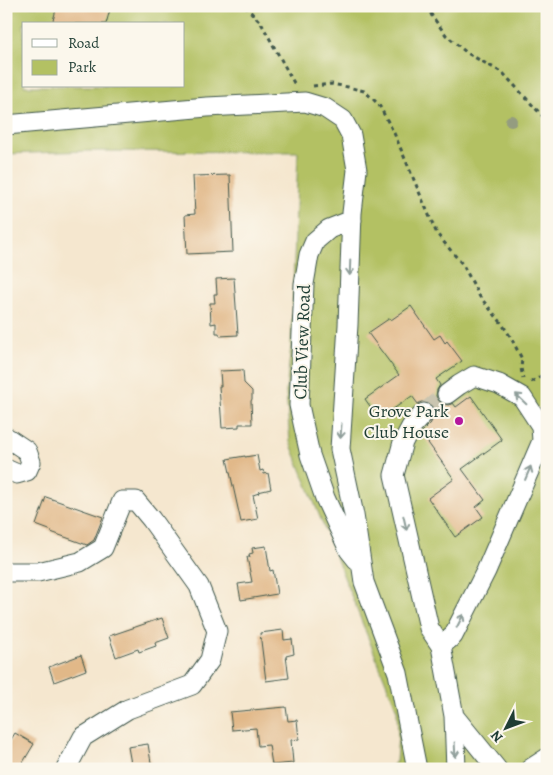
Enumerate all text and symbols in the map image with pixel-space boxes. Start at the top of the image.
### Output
legend [22,22,185,88]
text: Road [68,33,100,53]
text: Park [68,57,97,77]
one-way arrow [345,260,355,276]
street label: Club View Road [288,284,316,400]
one-way arrow [515,393,527,405]
place label: Grove Park Club House [364,399,449,444]
marker: Grove Park Club House [453,415,465,427]
one-way arrow [336,422,345,438]
one-way arrow [524,466,534,481]
one-way arrow [401,514,410,530]
one-way arrow [456,614,466,628]
north arrow [480,702,530,752]
text: N [486,726,507,747]
one-way arrow [451,741,460,757]

